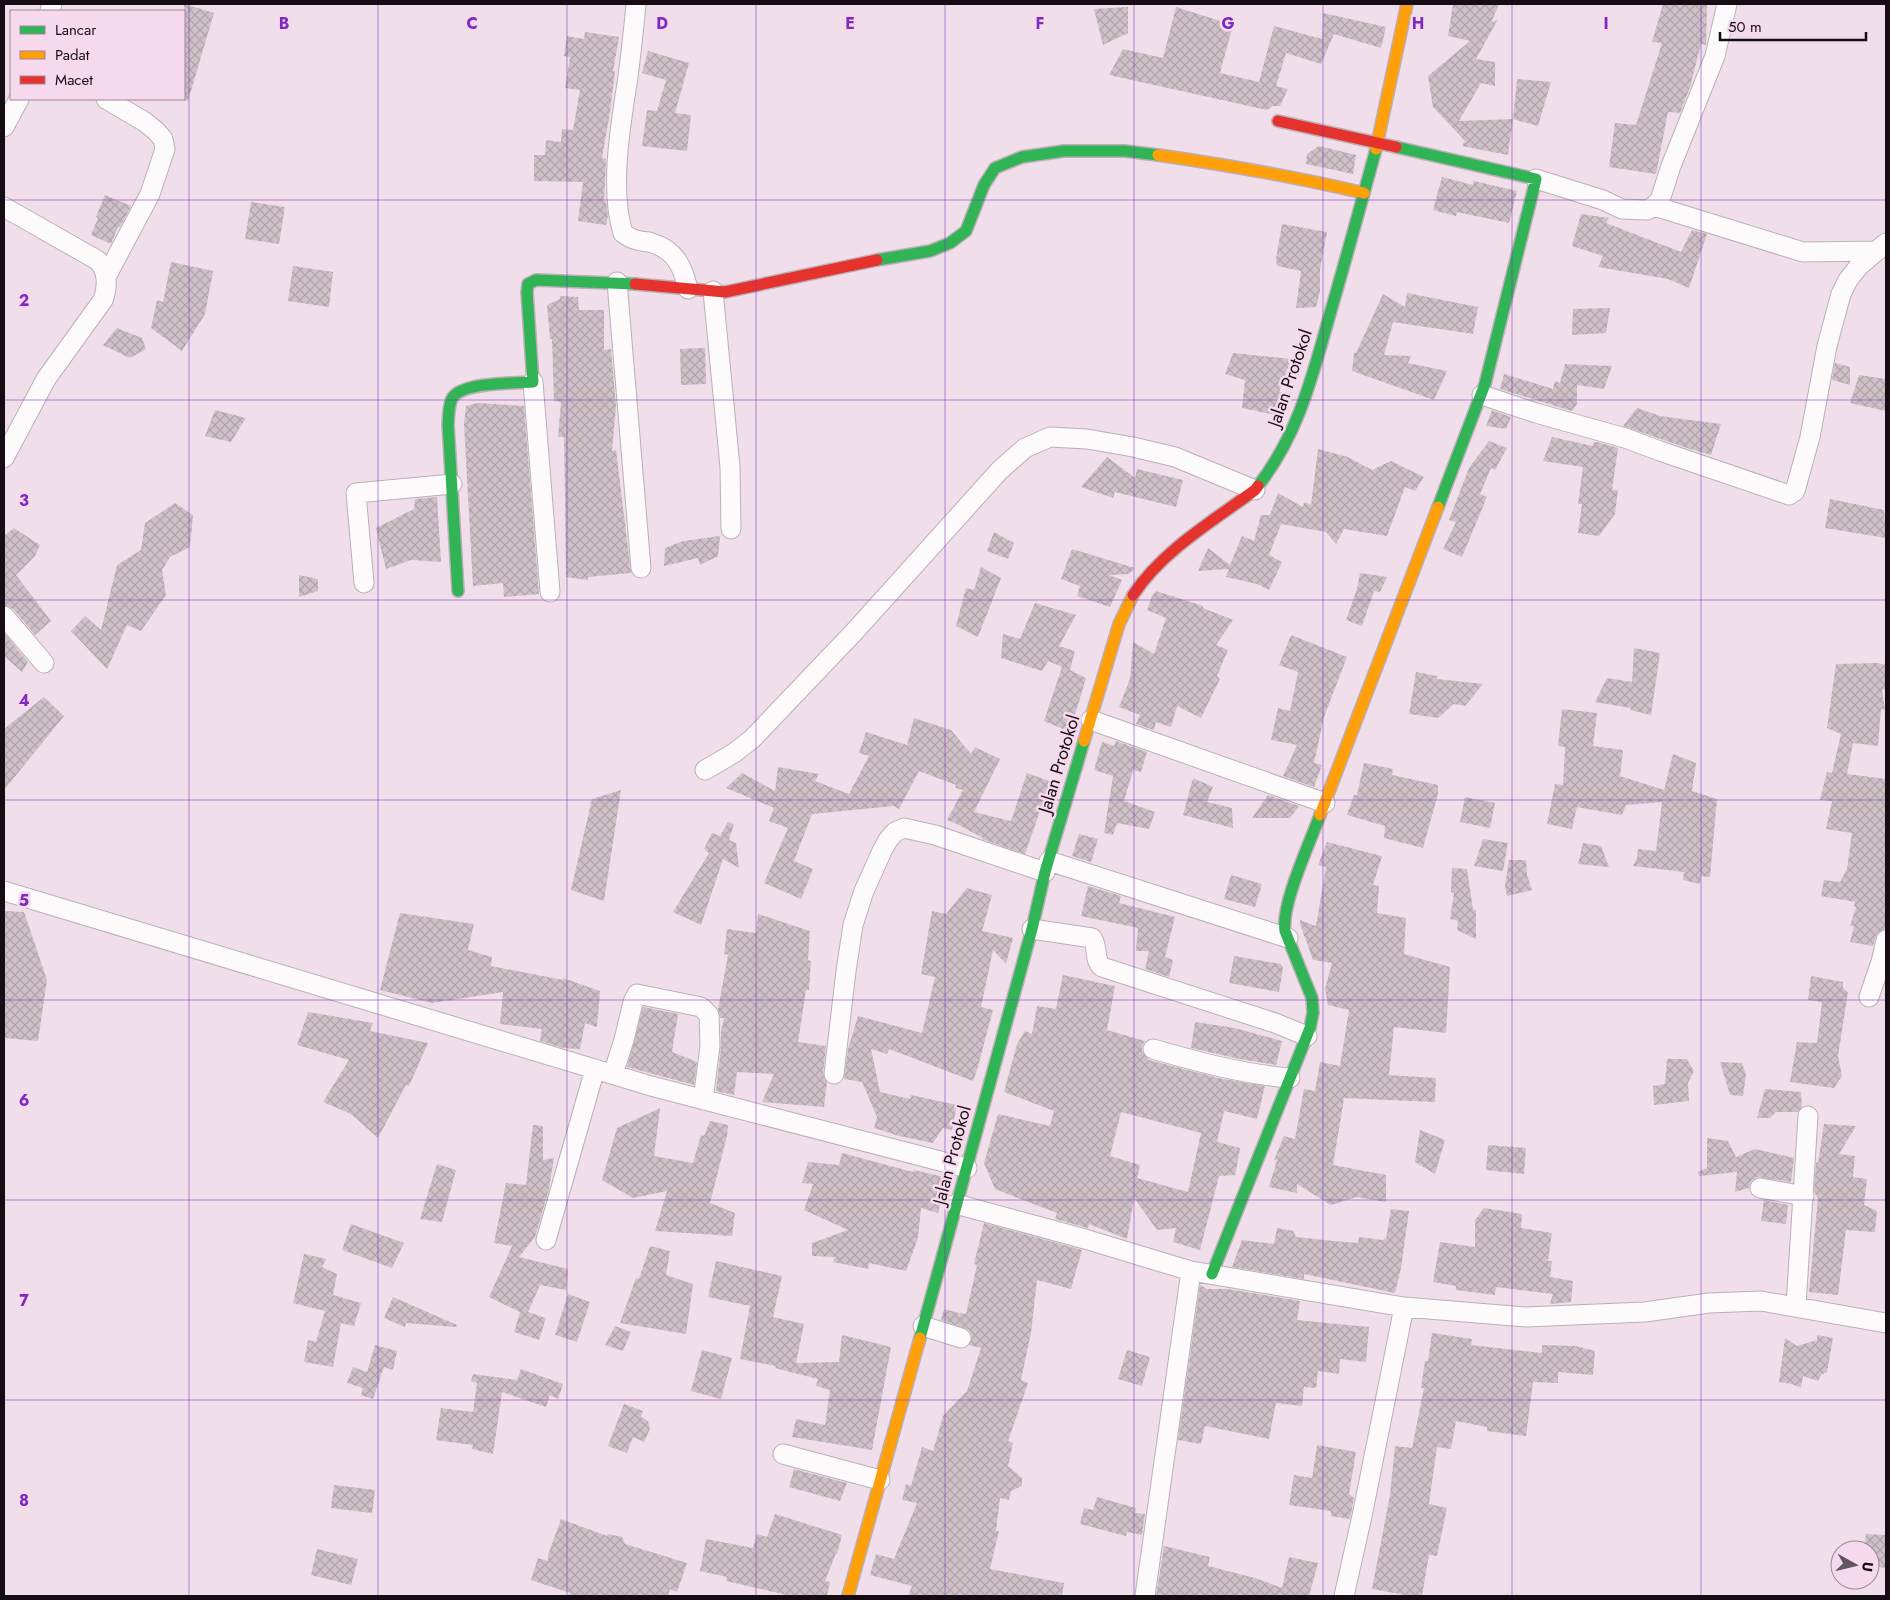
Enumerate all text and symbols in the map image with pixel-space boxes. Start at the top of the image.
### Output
legend [10,10,185,100]
scale bar [1720,10,1866,42]
text: B [279,12,289,35]
text: C [466,12,478,35]
text: D [656,12,668,35]
text: E [845,12,855,35]
text: F [1036,12,1044,35]
text: G [1221,12,1235,35]
text: H [1412,12,1424,35]
text: I [1603,12,1609,35]
text: 50 m [1728,16,1762,38]
text: Lancar [55,19,97,41]
text: Padat [55,44,90,66]
text: Macet [55,69,93,91]
text: 2 [19,289,29,312]
street label: Jalan Protokol [1261,326,1319,432]
text: 3 [19,489,29,512]
text: 4 [18,689,30,712]
street label: Jalan Protokol [1031,712,1086,818]
text: 5 [19,889,29,912]
text: 6 [19,1089,29,1112]
street label: Jalan Protokol [926,1103,978,1209]
text: 7 [19,1289,29,1312]
text: 8 [19,1489,29,1512]
north arrow [1830,1540,1880,1590]
text: U [1857,1561,1878,1573]

